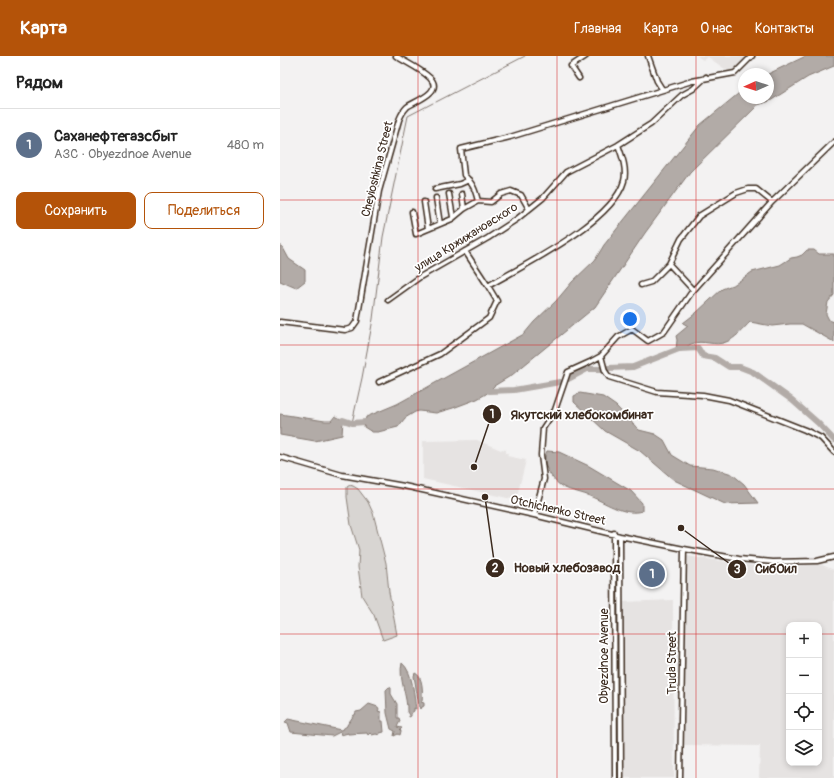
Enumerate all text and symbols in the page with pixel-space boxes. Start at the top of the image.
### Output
text: Карта [20,16,67,40]
text: Главная [574,20,621,37]
text: Карта [643,20,678,37]
text: О нас [700,20,733,37]
text: Контакты [755,20,814,37]
north arrow [738,68,774,104]
text: Рядом [16,72,63,93]
street label: Cheyioshkina Street [358,120,397,219]
text: Саханефтегазсбыт [54,127,178,146]
text: 1 [26,137,32,153]
text: 480 m [227,137,264,153]
text: АЗС · Obyezdnoe Avenue [54,146,192,162]
button: Сохранить [16,192,136,229]
button: Поделиться [144,192,264,229]
street label: улица Кржижановского [411,199,521,276]
your location [620,309,640,329]
callout: Якутский хлебокомбинат [482,402,661,427]
text: 1 [490,407,494,422]
text: Якутский хлебокомбинат [510,407,654,423]
street label: Otchichenko Street [509,492,607,529]
callout: Новый хлебозавод [485,555,628,580]
callout: СибОил [727,556,805,581]
pin: 1 [639,559,665,589]
text: Новый хлебозавод [514,560,621,576]
text: 2 [492,561,499,576]
text: СибОил [755,561,797,577]
text: 3 [734,562,741,577]
street label: Obyezdnoe Avenue [597,608,612,704]
map controls [786,622,822,766]
button: + [786,622,822,658]
street label: Truda Street [665,631,680,695]
button: − [786,658,822,694]
button: locate [786,694,822,730]
button: layers [786,730,822,766]

